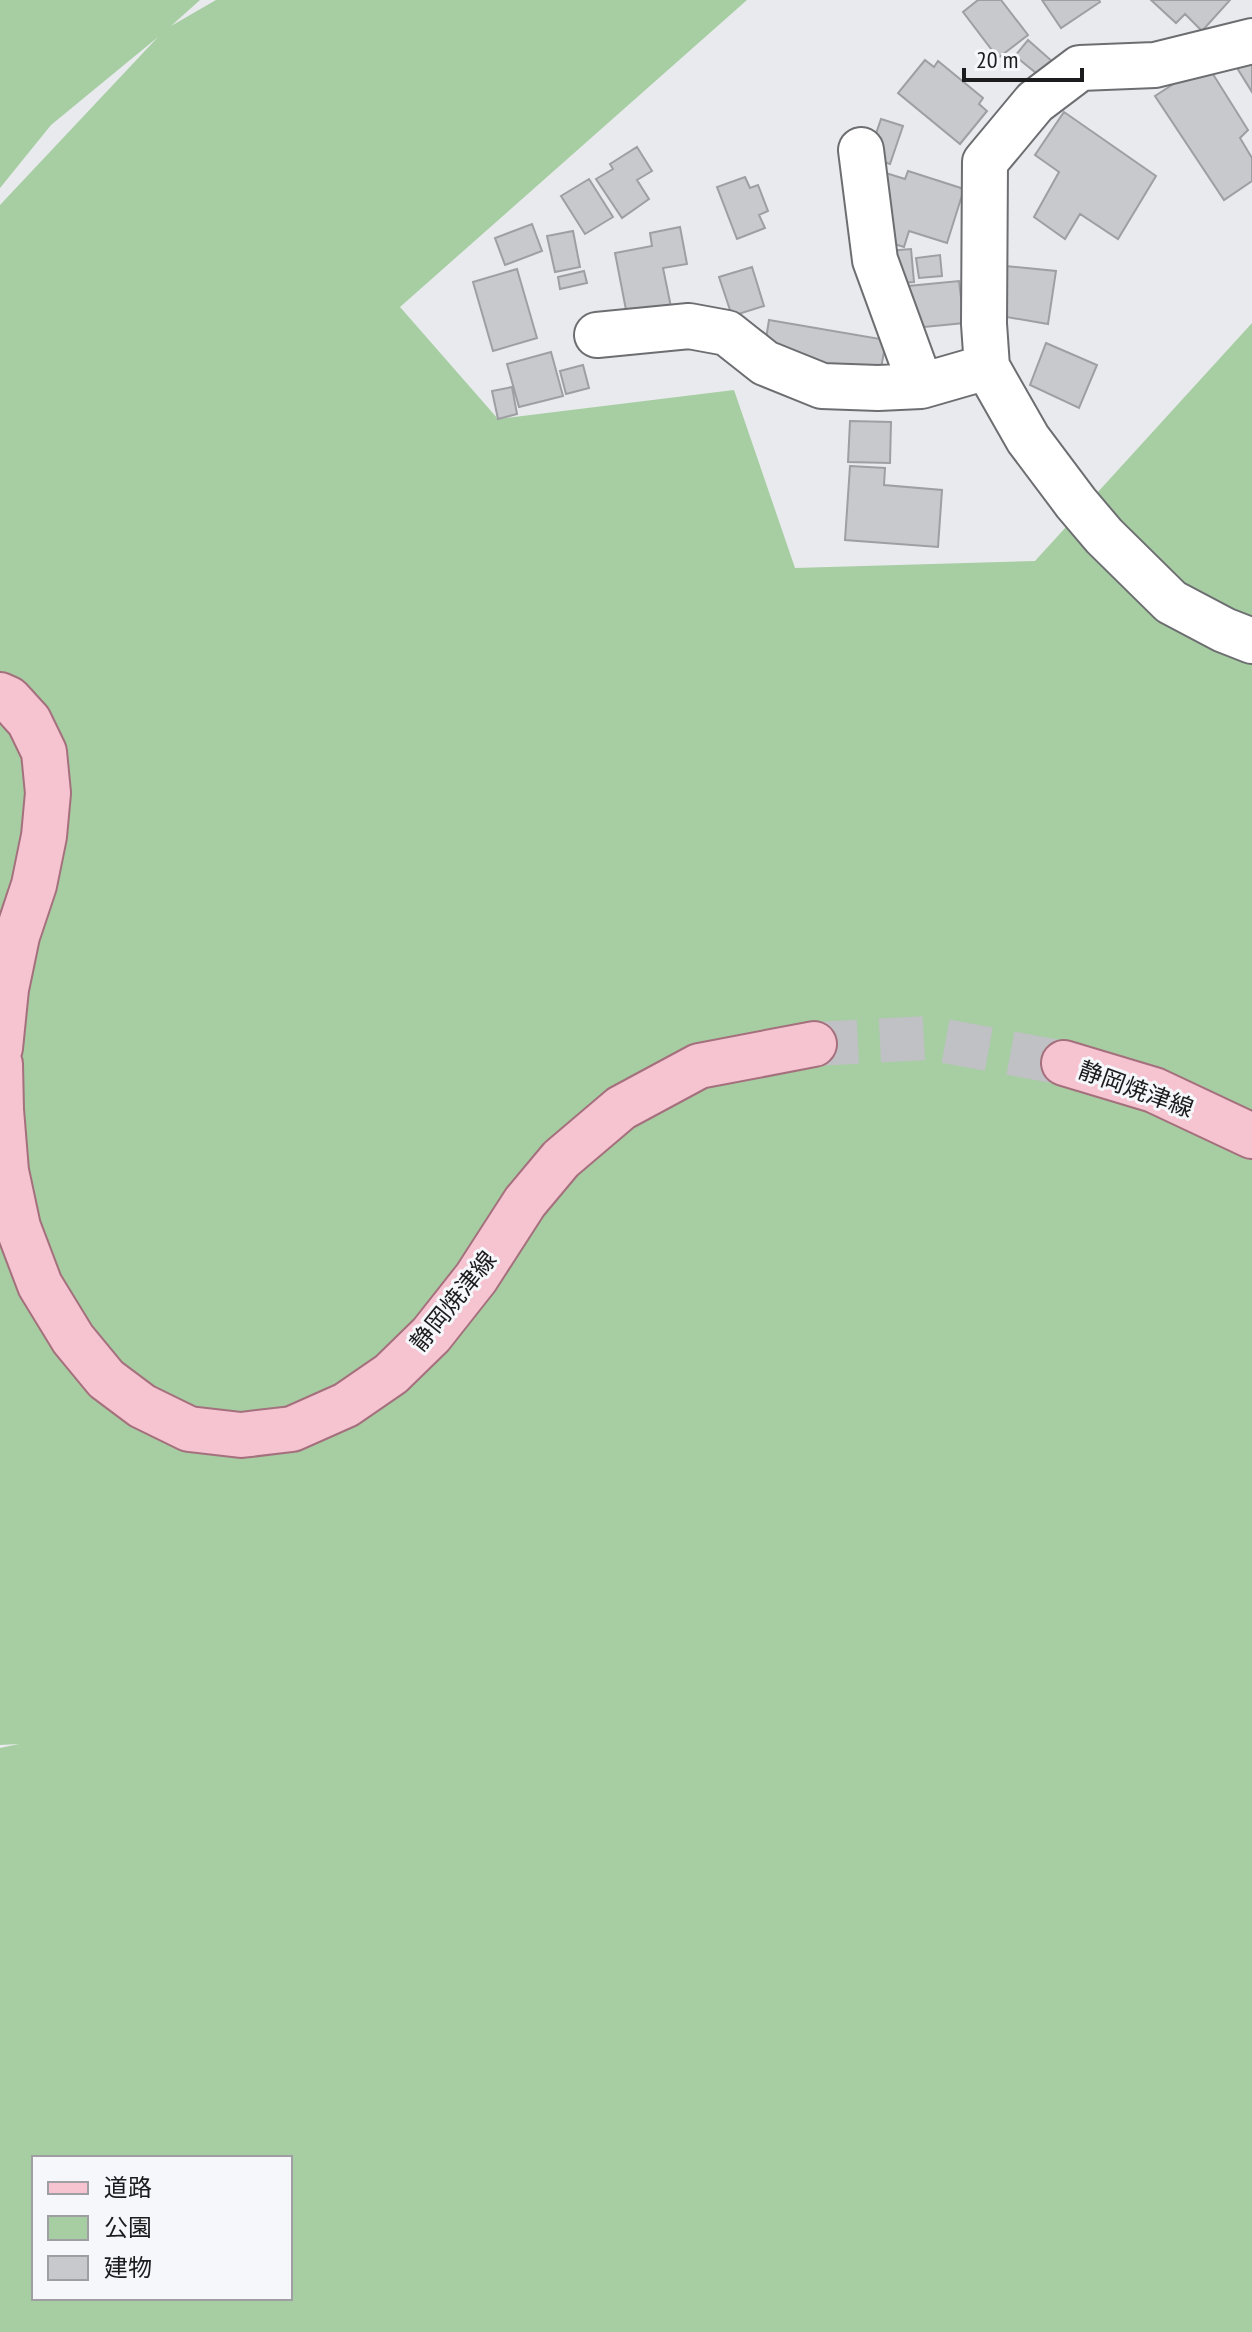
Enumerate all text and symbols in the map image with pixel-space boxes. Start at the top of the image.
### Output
scale bar [964,32,1082,82]
text: 20 m [976,44,1018,75]
street label: 静岡焼津線 [1074,1054,1198,1124]
street label: 静岡焼津線 [403,1245,503,1357]
legend [32,2156,292,2300]
text: 道路 [104,2172,152,2203]
text: 公園 [104,2212,152,2243]
text: 建物 [104,2252,152,2283]

